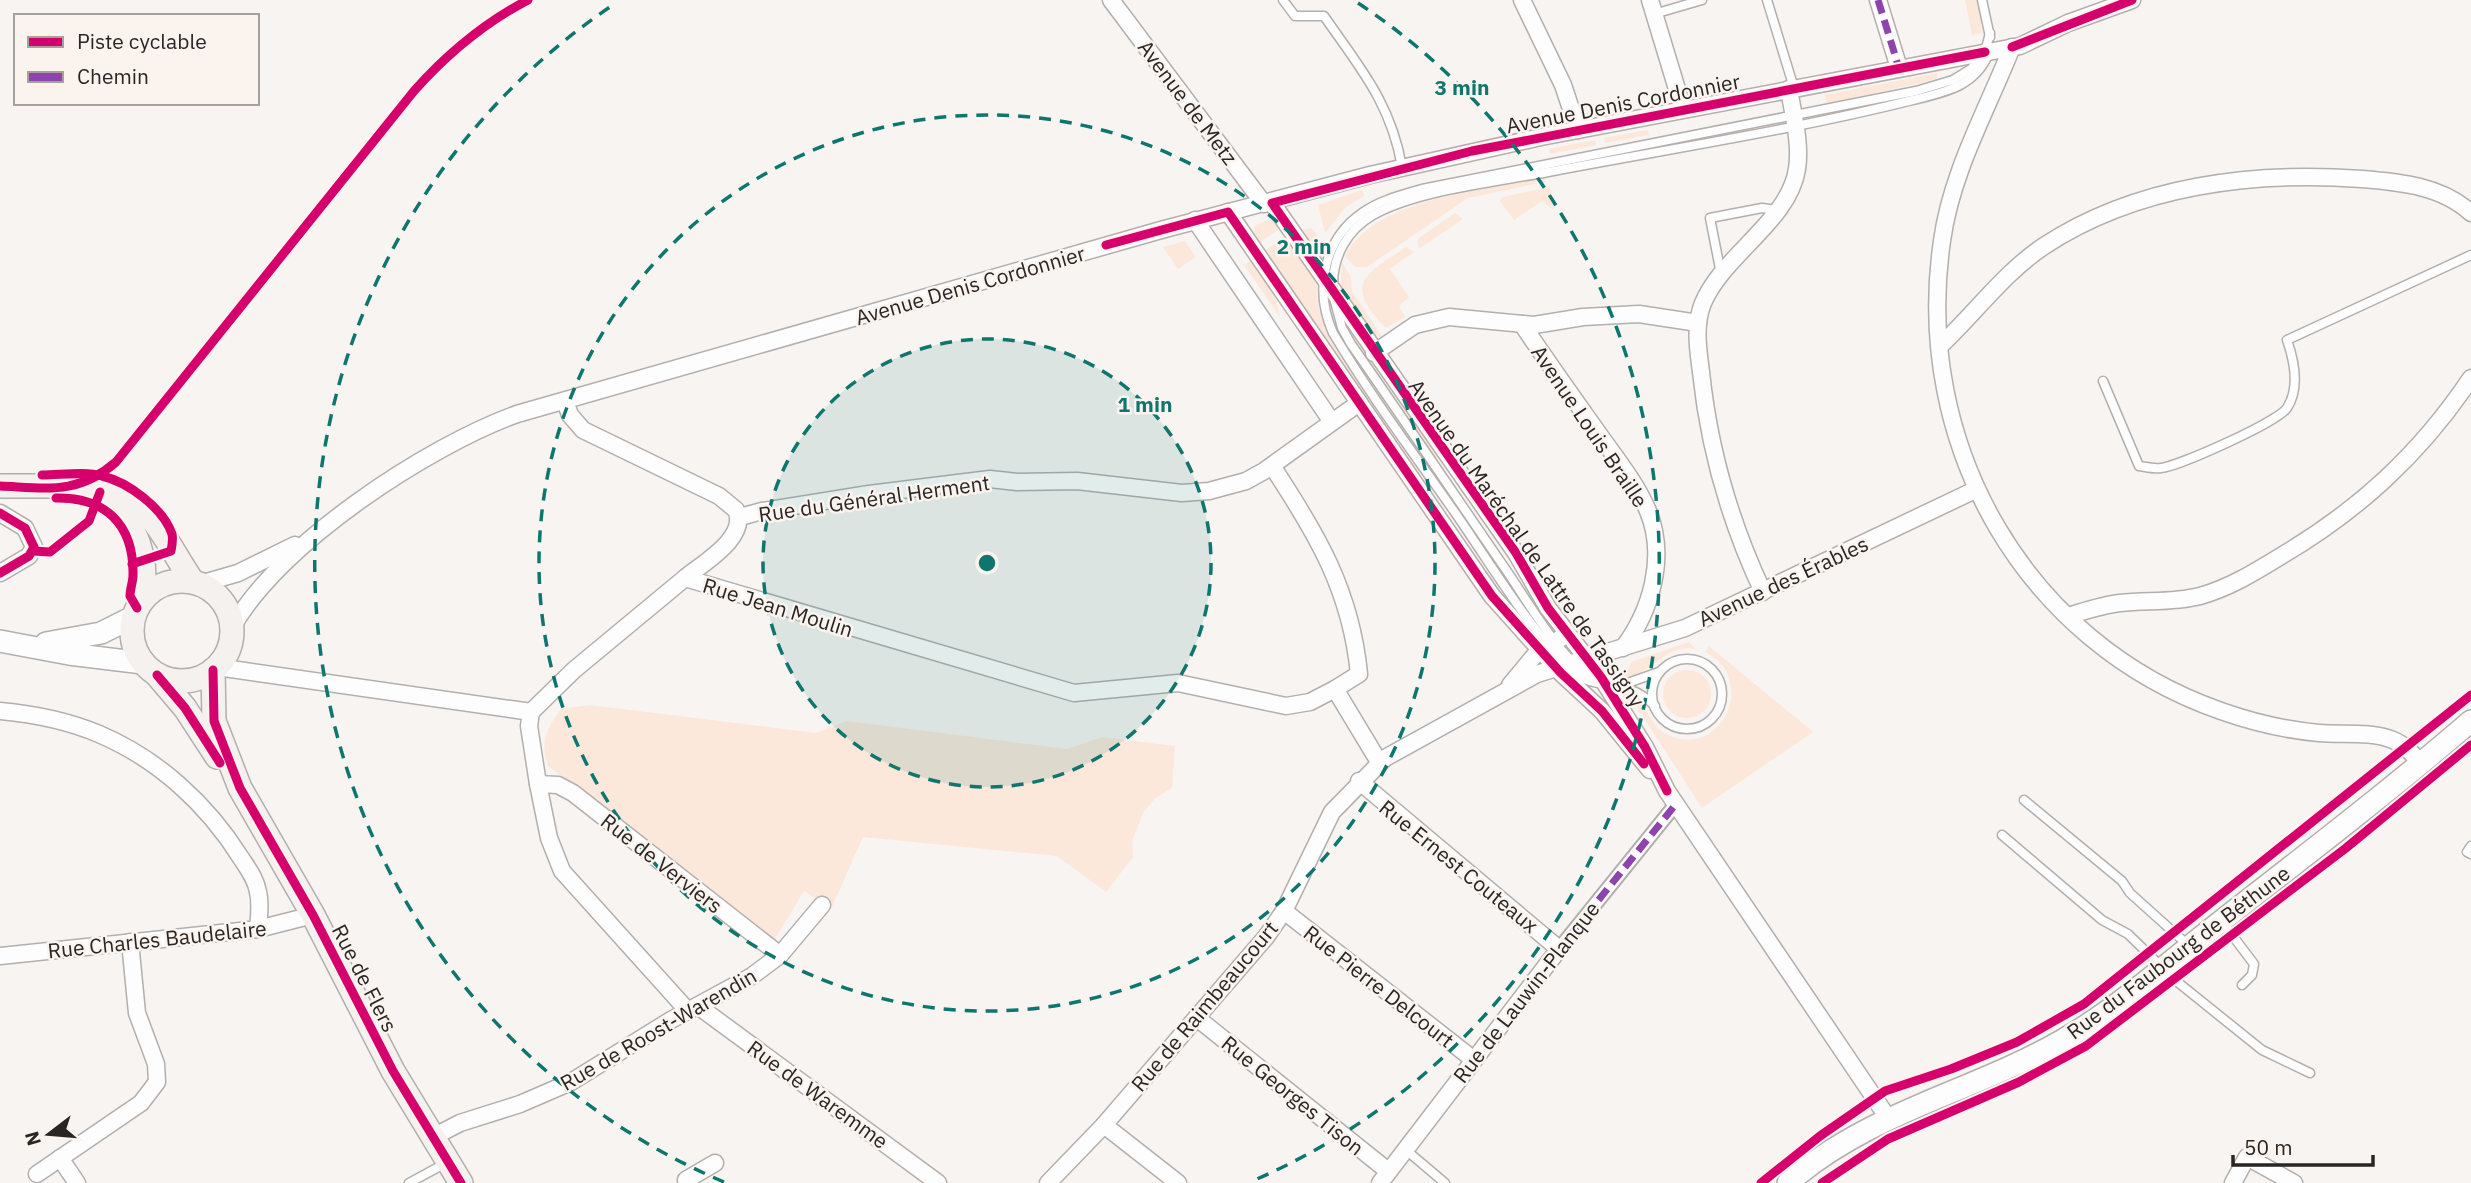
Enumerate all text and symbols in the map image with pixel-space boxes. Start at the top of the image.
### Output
legend [14,14,259,105]
text: Piste cyclable [77,27,207,55]
street label: Avenue de Metz [1132,34,1244,170]
text: Chemin [77,62,149,90]
street label: Avenue Denis Cordonnier [1504,67,1743,139]
text: 3 min [1435,73,1489,101]
text: 2 min [1277,232,1331,260]
street label: Avenue Denis Cordonnier [852,239,1088,331]
street label: Avenue Louis Braille [1525,339,1655,513]
street label: Avenue du Maréchal de Lattre de Tassigny [1402,373,1652,713]
text: 1 min [1118,390,1172,418]
street label: Rue du Général Herment [757,468,991,528]
street label: Avenue des Érables [1693,529,1873,633]
centre of rings [975,551,999,575]
street label: Rue Jean Moulin [699,571,857,643]
street label: Rue Ernest Couteaux [1374,793,1545,939]
street label: Rue de Verviers [595,807,729,919]
street label: Rue du Faubourg de Béthune [2061,859,2295,1045]
street label: Rue de Lauwin-Planque [1446,895,1606,1089]
street label: Rue Charles Baudelaire [46,914,268,964]
street label: Rue de Raimbeaucourt [1124,915,1284,1097]
street label: Rue Pierre Delcourt [1298,918,1460,1054]
street label: Rue de Flers [326,919,404,1037]
street label: Rue de Roost-Warendin [555,961,761,1097]
street label: Rue Georges Tison [1216,1029,1370,1161]
street label: Rue de Waremme [742,1033,894,1155]
north arrow [14,1099,84,1169]
scale bar [2233,1124,2373,1168]
text: N [19,1129,46,1149]
text: 50 m [2244,1133,2293,1161]

